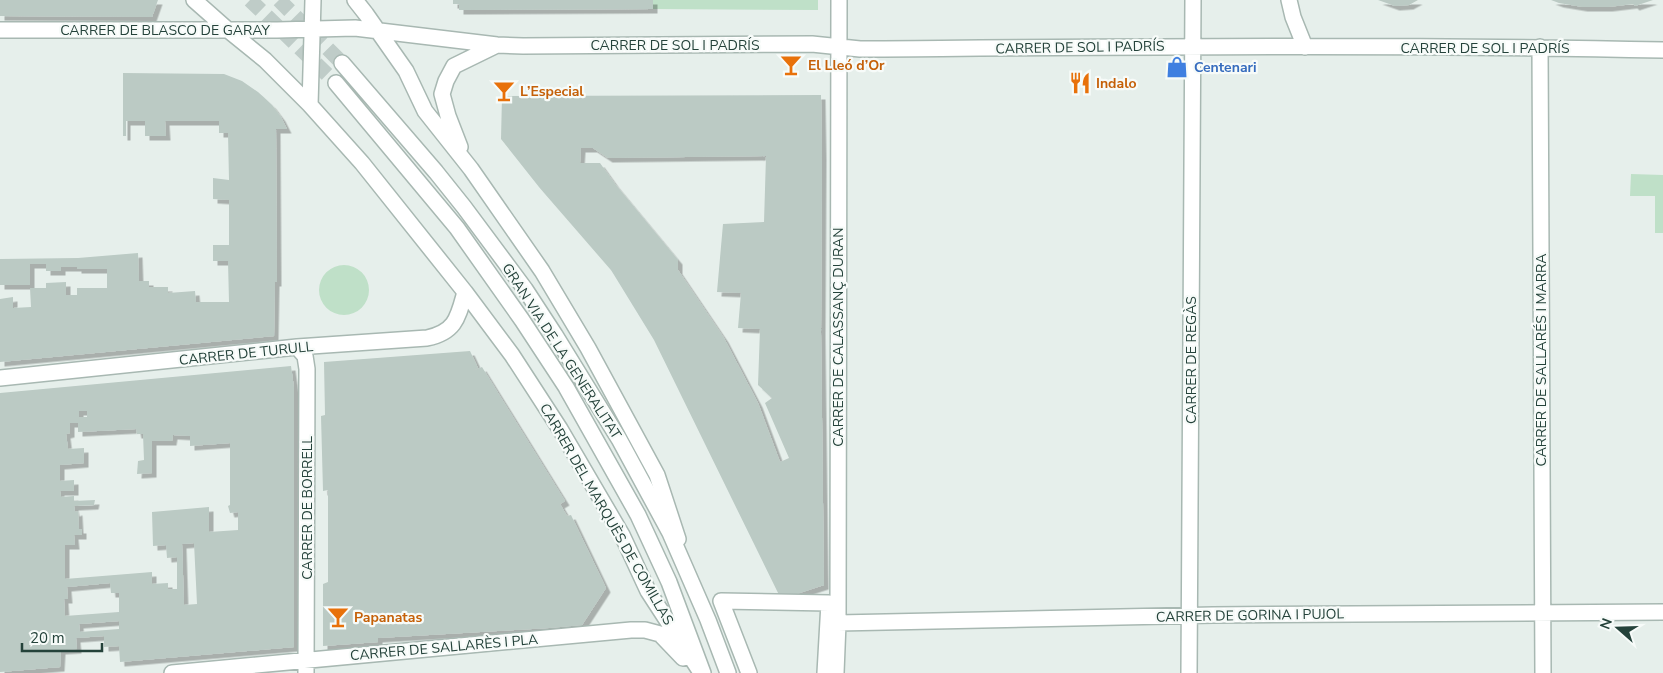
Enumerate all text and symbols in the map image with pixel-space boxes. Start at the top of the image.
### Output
street label: CARRER DE BLASCO DE GARAY [60,21,271,40]
street label: CARRER DE SOL I PADRÍS [590,36,760,55]
street label: CARRER DE SOL I PADRÍS [995,37,1165,58]
street label: CARRER DE SOL I PADRÍS [1400,39,1570,58]
bar icon: El Lleó d’Or [778,52,804,78]
shop icon: Centenari [1164,54,1190,80]
place label: El Lleó d’Or [808,56,885,75]
place label: Centenari [1194,58,1257,77]
restaurant icon: Indalo [1067,70,1093,96]
place label: Indalo [1096,74,1137,93]
bar icon: L’Especial [491,78,517,104]
place label: L’Especial [520,82,584,101]
street label: CARRER DE CALASSANÇ DURAN [829,227,848,447]
street label: CARRER DE SALLARÉS I MARRA [1532,253,1551,467]
street label: GRAN VIA DE LA GENERALITAT [497,260,626,443]
street label: CARRER DE REGÀS [1182,296,1201,424]
street label: CARRER DE TURULL [178,337,314,370]
street label: CARRER DEL MARQUÈS DE COMILLAS [535,400,678,629]
street label: CARRER DE BORRELL [298,436,317,580]
north arrow [1593,603,1643,653]
bar icon: Papanatas [325,604,351,630]
street label: CARRER DE GORINA I PUJOL [1156,604,1345,627]
place label: Papanatas [354,608,422,627]
text: N [1596,616,1617,632]
scale bar [22,620,102,652]
text: 20 m [30,628,65,648]
street label: CARRER DE SALLARÈS I PLA [349,630,539,665]

